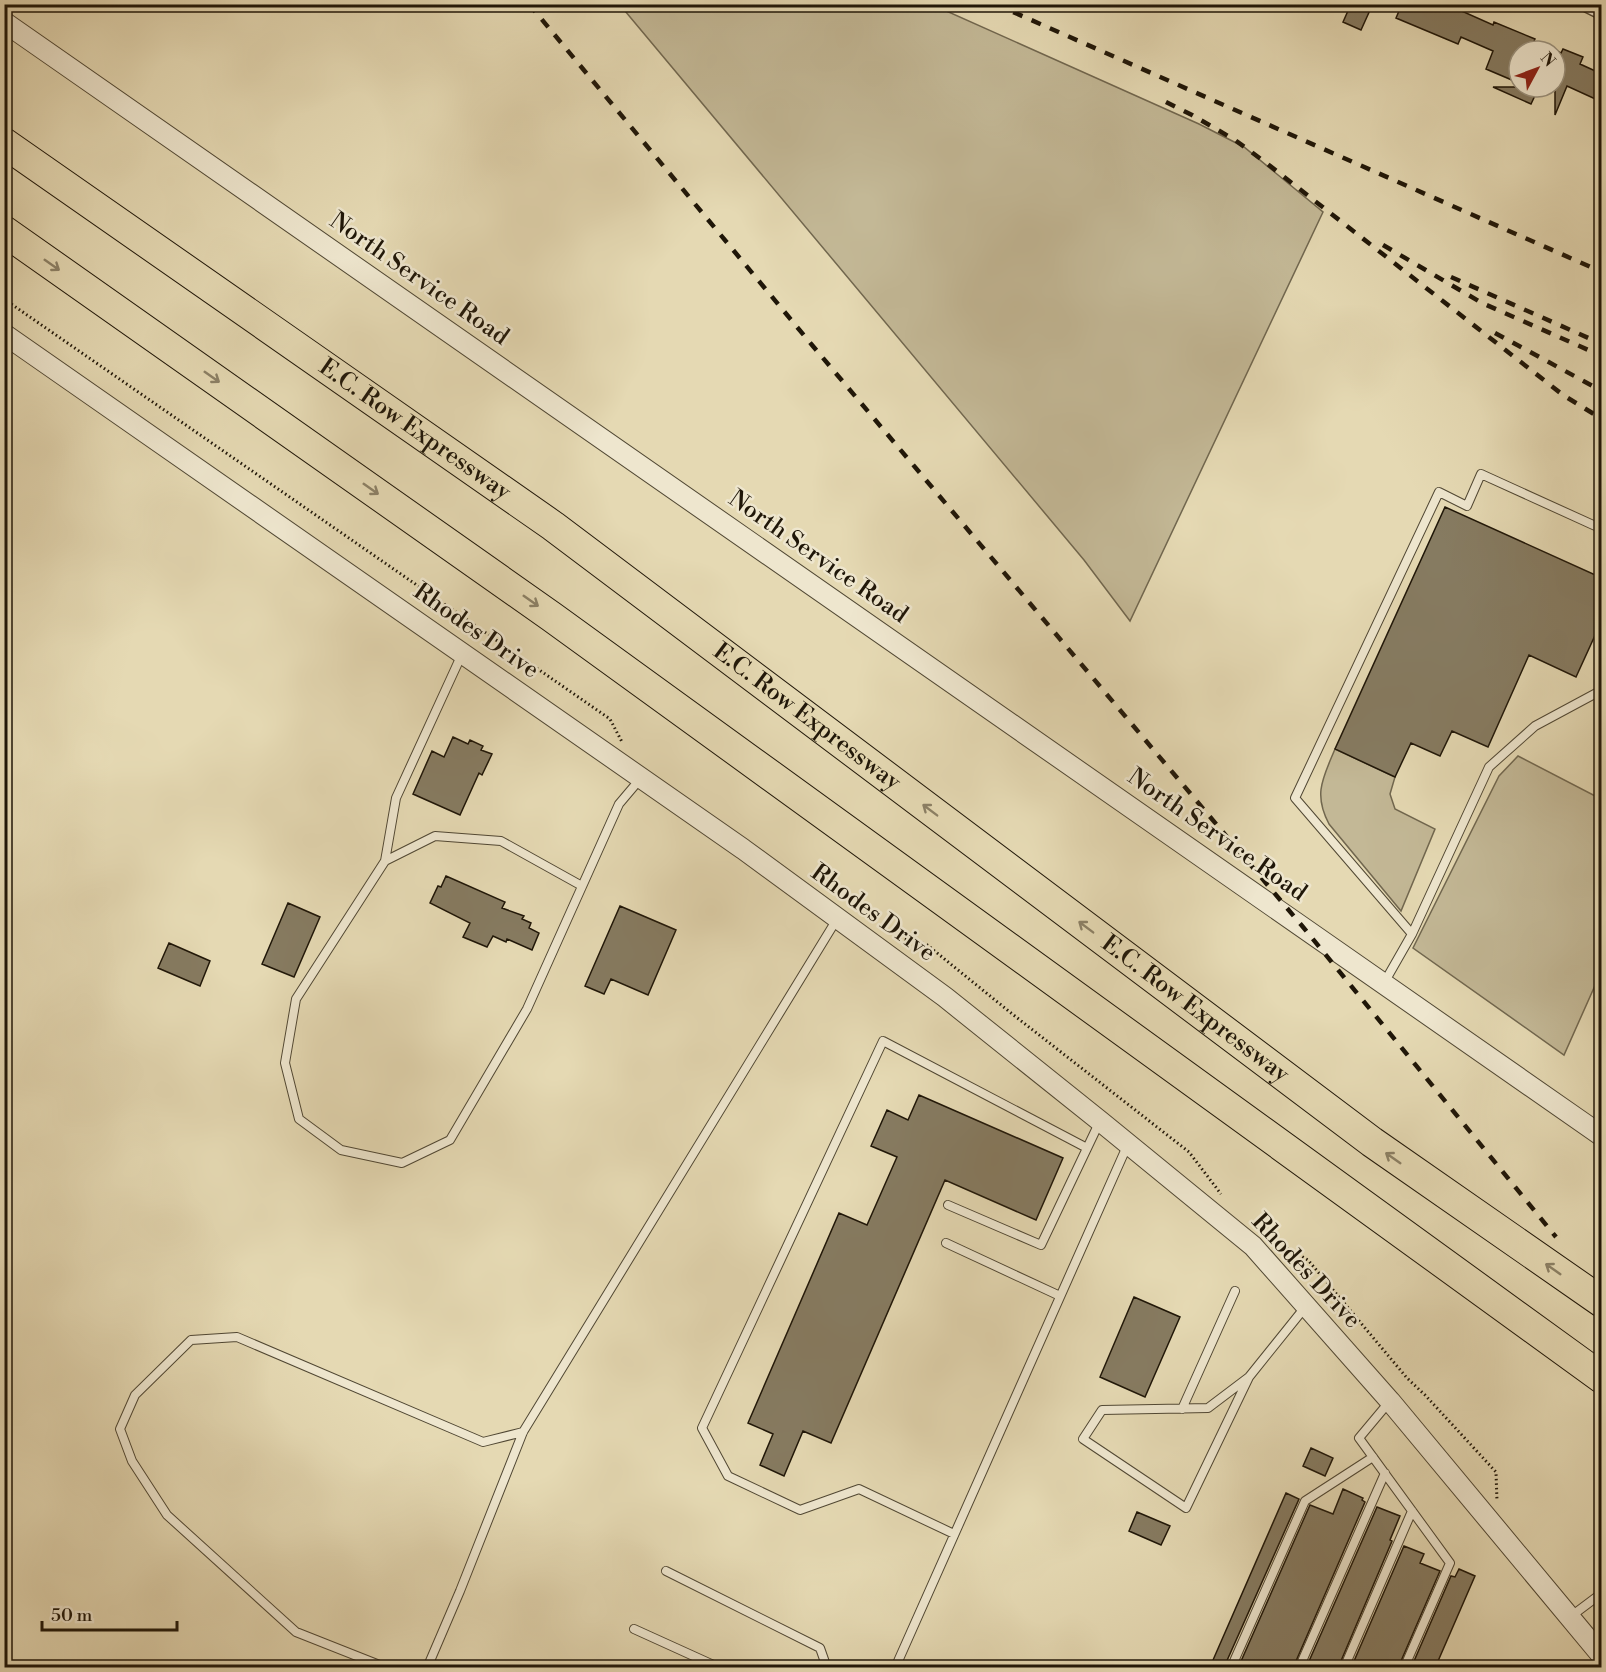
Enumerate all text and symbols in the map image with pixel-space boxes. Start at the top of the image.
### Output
north arrow [1507,39,1567,99]
text: N [1536,48,1559,71]
street label: North Service Road [324,206,515,352]
one-way arrow [44,258,60,271]
street label: E.C. Row Expressway [313,352,517,507]
one-way arrow [203,371,219,383]
one-way arrow [363,483,379,495]
street label: North Service Road [723,484,914,630]
street label: Rhodes Drive [407,577,545,685]
one-way arrow [522,595,538,607]
street label: E.C. Row Expressway [707,637,907,797]
street label: North Service Road [1122,762,1313,908]
one-way arrow [923,804,939,816]
street label: Rhodes Drive [805,858,941,968]
one-way arrow [1078,921,1094,934]
street label: E.C. Row Expressway [1095,929,1295,1090]
one-way arrow [1386,1152,1402,1164]
street label: Rhodes Drive [1245,1207,1367,1335]
one-way arrow [1546,1263,1562,1275]
scale bar [42,1594,177,1632]
text: 50 m [51,1604,93,1627]

